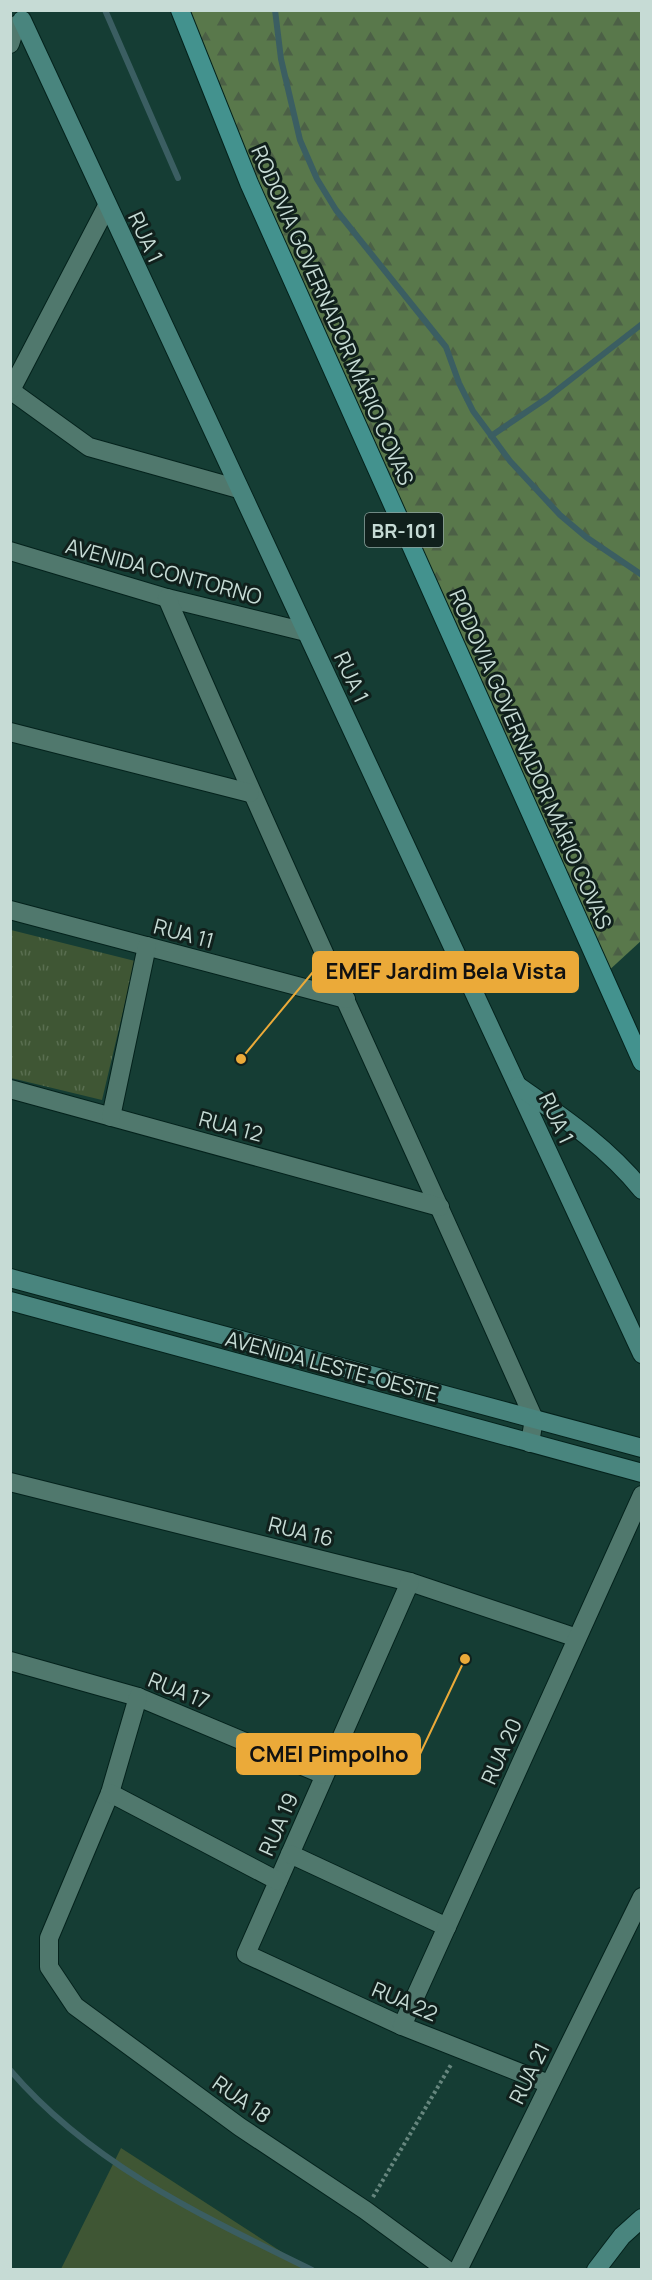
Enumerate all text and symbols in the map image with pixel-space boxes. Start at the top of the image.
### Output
street label: RODOVIA GOVERNADOR MÁRIO COVAS [245,141,421,489]
street label: RUA 1 [122,207,170,267]
road number: BR-101 [365,513,443,547]
street label: AVENIDA CONTORNO [63,531,265,611]
street label: RODOVIA GOVERNADOR MÁRIO COVAS [443,585,619,933]
street label: RUA 1 [328,647,376,707]
street label: RUA 11 [151,912,217,954]
callout: EMEF Jardim Bela Vista [313,952,578,992]
text: EMEF Jardim Bela Vista [326,956,566,986]
street label: RUA 1 [533,1088,581,1148]
street label: RUA 12 [196,1104,266,1148]
street label: AVENIDA LESTE-OESTE [222,1324,442,1408]
street label: RUA 16 [266,1509,336,1553]
street label: RUA 17 [144,1665,214,1715]
street label: RUA 20 [474,1713,528,1789]
callout: CMEI Pimpolho [237,1734,420,1774]
text: CMEI Pimpolho [249,1739,409,1769]
street label: RUA 19 [252,1788,304,1860]
street label: RUA 22 [368,1975,442,2027]
street label: RUA 21 [502,2038,556,2108]
street label: RUA 18 [207,2069,277,2129]

